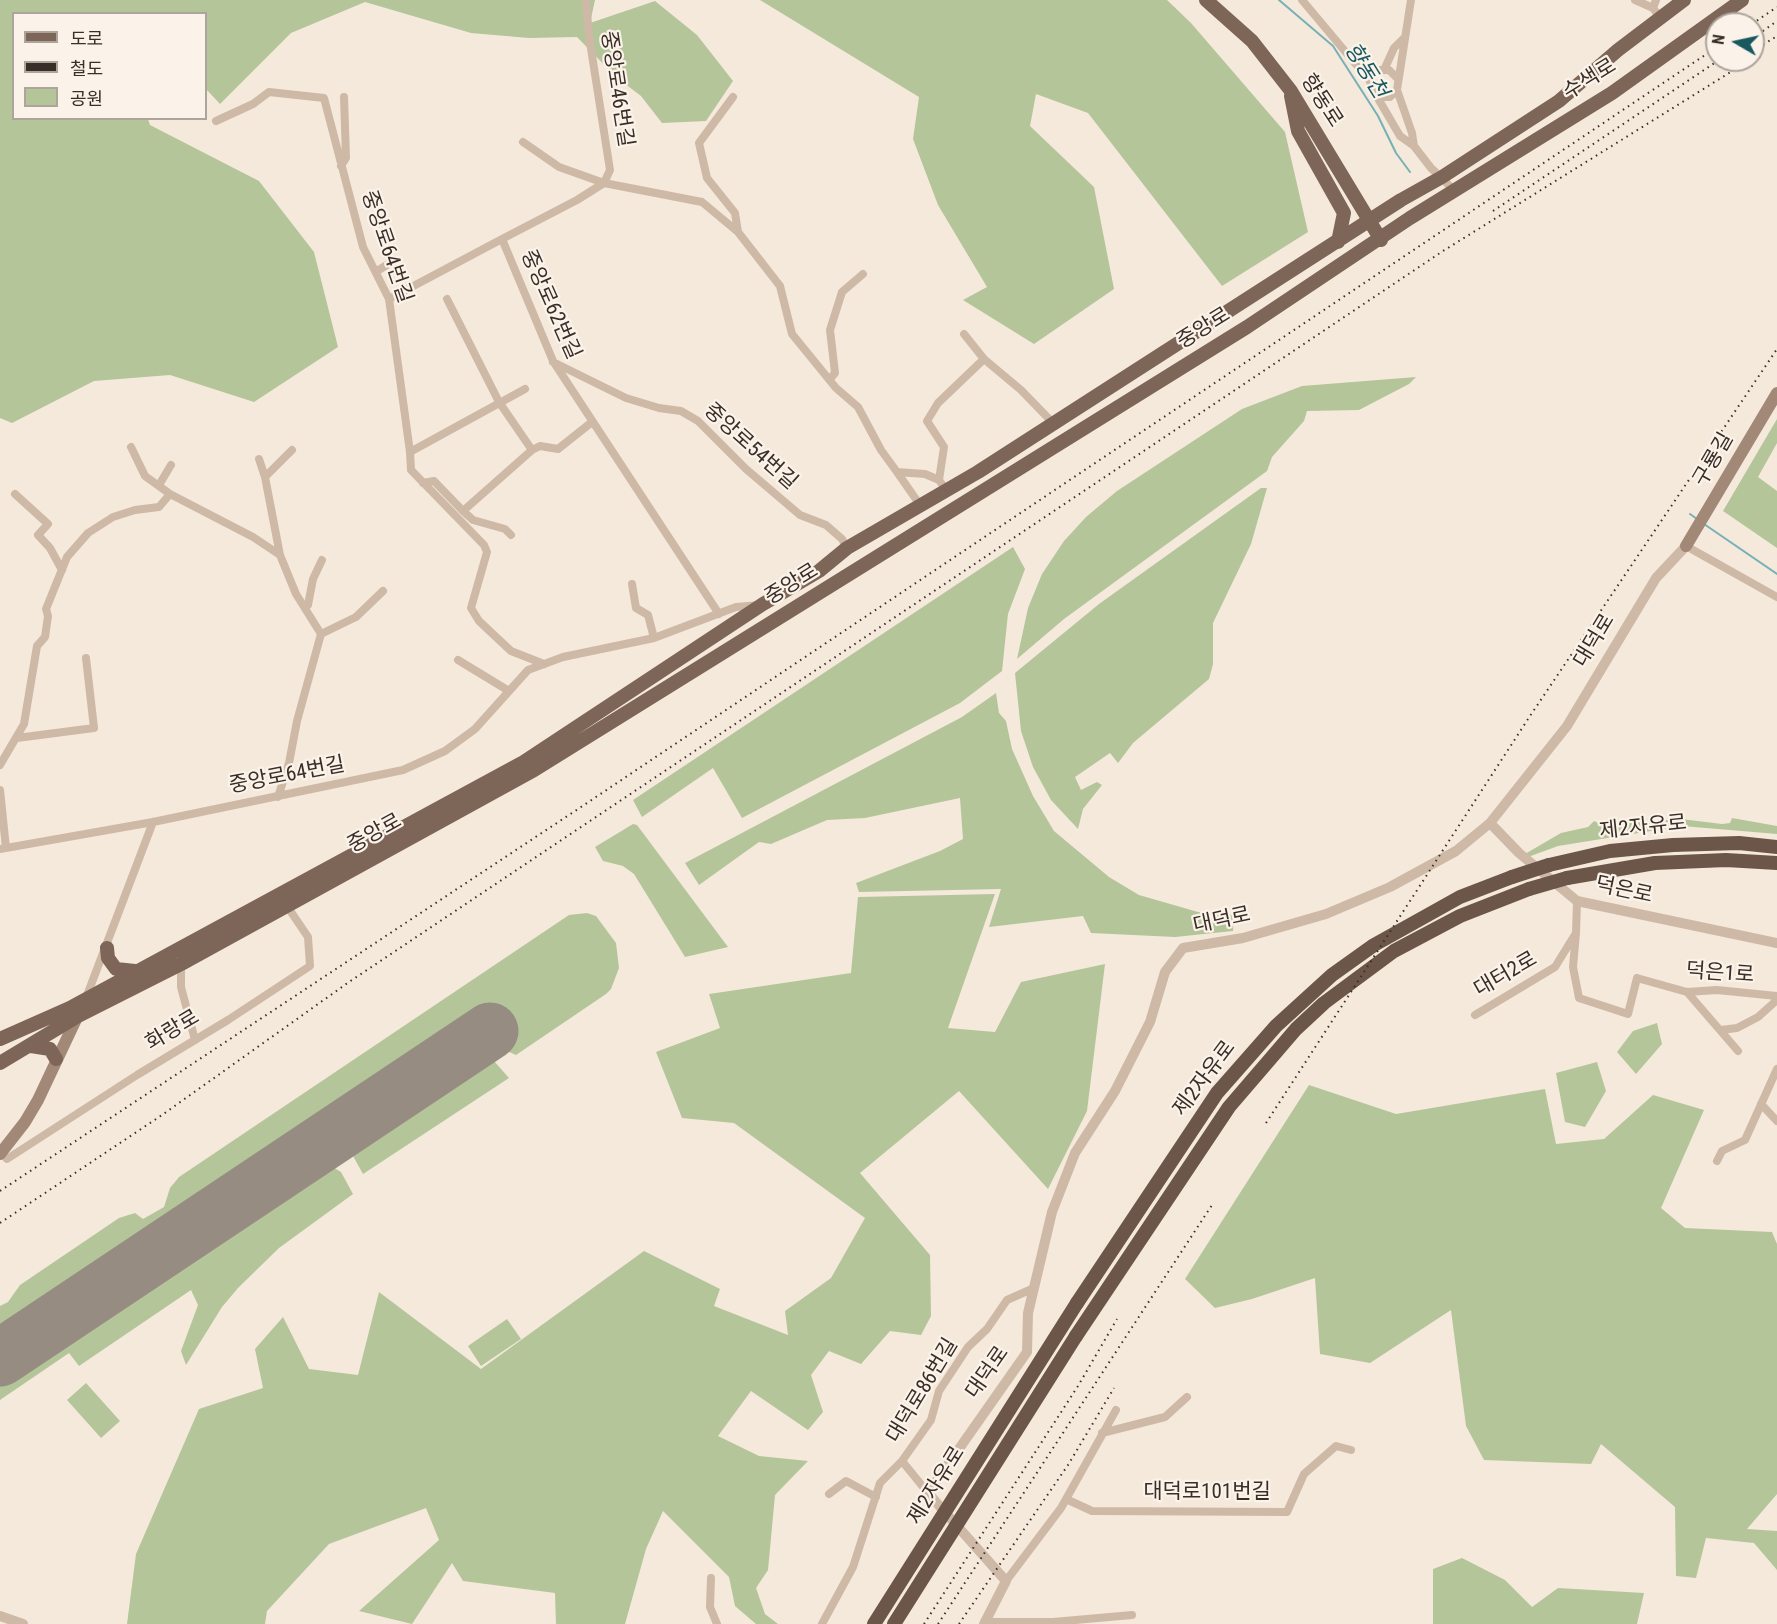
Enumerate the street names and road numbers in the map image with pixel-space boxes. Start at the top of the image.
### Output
street label: 중앙로46번길 [594,29,638,149]
street label: 수색로 [1559,54,1621,106]
street label: 향동로 [1295,70,1347,132]
street label: 중앙로64번길 [355,187,417,307]
street label: 중앙로62번길 [515,246,585,364]
street label: 중앙로 [1173,303,1235,355]
street label: 중앙로54번길 [698,398,802,496]
street label: 구룡길 [1689,429,1739,491]
street label: 중앙로 [761,559,823,611]
street label: 대덕로 [1569,610,1621,672]
street label: 중앙로64번길 [227,752,347,800]
street label: 중앙로 [344,809,406,859]
street label: 제2자유로 [1598,811,1688,845]
street label: 덕은로 [1593,873,1655,909]
street label: 대덕로 [1191,903,1253,939]
street label: 대터2로 [1470,947,1542,1003]
street label: 덕은1로 [1685,959,1755,989]
street label: 화랑로 [142,1005,204,1057]
street label: 제2자유로 [1169,1036,1241,1122]
street label: 대덕로86번길 [882,1334,964,1448]
street label: 대덕로 [961,1342,1015,1404]
street label: 제2자유로 [903,1442,971,1530]
street label: 대덕로101번길 [1143,1480,1271,1506]

